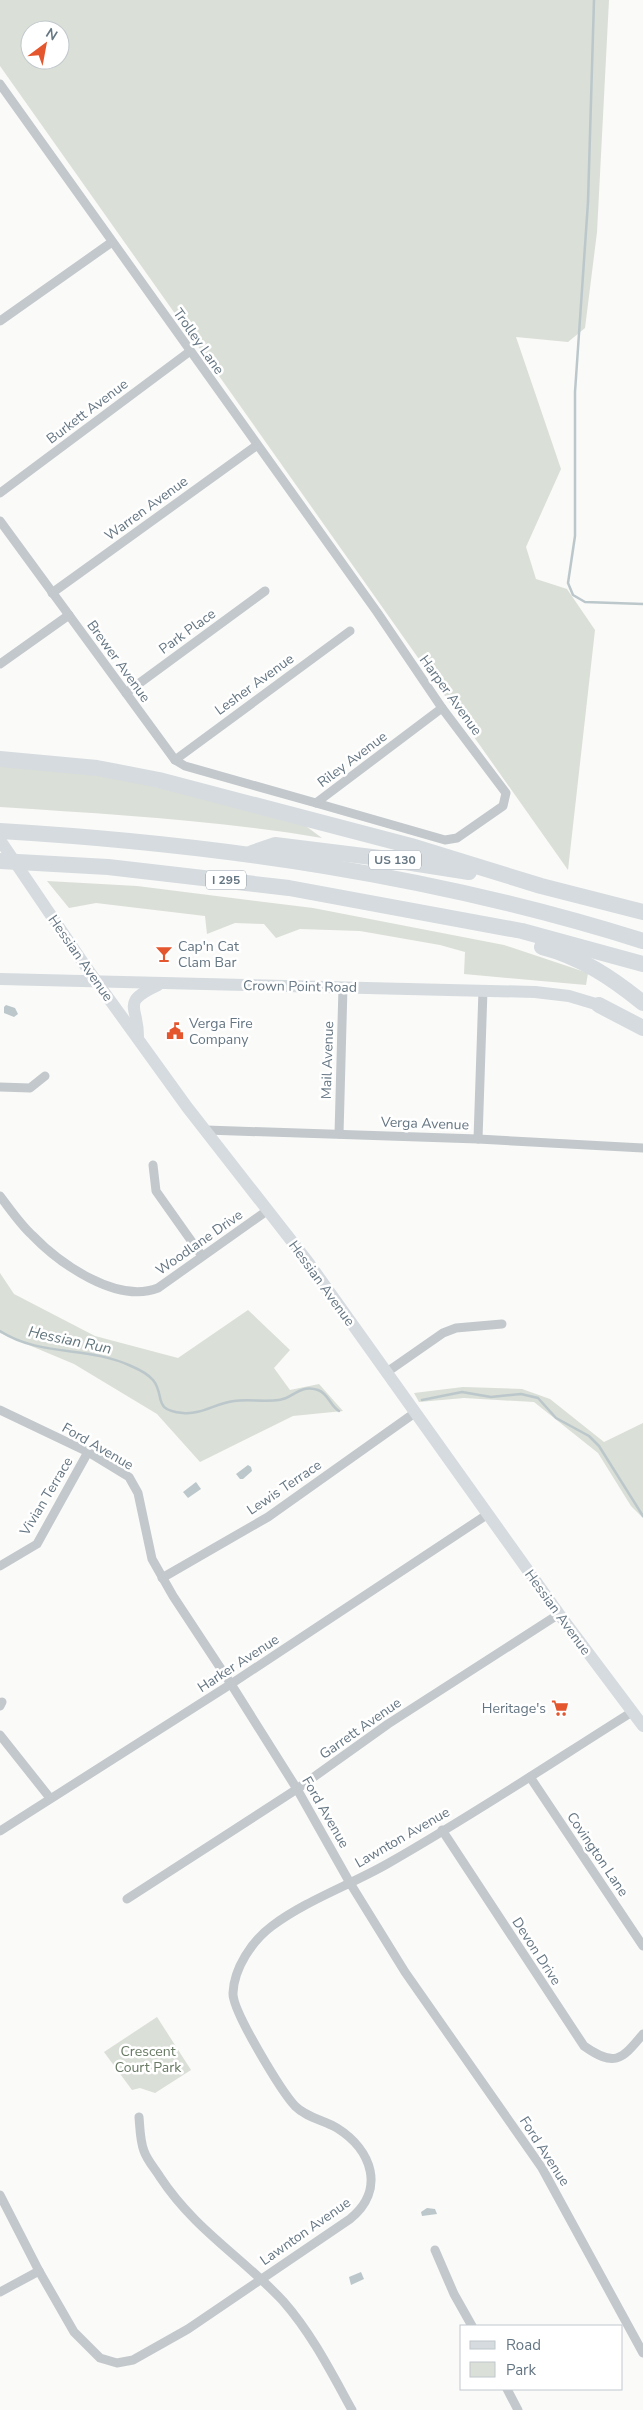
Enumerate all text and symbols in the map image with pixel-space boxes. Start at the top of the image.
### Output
north arrow [20,20,70,70]
text: N [42,24,61,45]
street label: Trolley Lane [169,304,228,378]
street label: Burkett Avenue [43,374,132,448]
street label: Warren Avenue [101,472,192,545]
street label: Park Place [155,604,219,658]
street label: Brewer Avenue [82,616,155,706]
street label: Lesher Avenue [211,649,298,720]
street label: Harper Avenue [415,651,486,739]
street label: Riley Avenue [314,727,391,792]
road number: US 130 [369,850,421,870]
road number: I 295 [206,870,246,890]
street label: Hessian Avenue [44,911,117,1005]
place label: Cap'n Cat Clam Bar [178,937,239,972]
bar icon: Cap'n Cat Clam Bar [154,944,174,964]
street label: Crown Point Road [243,976,357,997]
place label: Verga Fire Company [188,1014,253,1049]
public building icon: Verga Fire Company [165,1021,185,1041]
street label: Mail Avenue [317,1021,338,1099]
street label: Verga Avenue [380,1112,469,1135]
street label: Woodlane Drive [152,1205,247,1279]
street label: Hessian Avenue [284,1237,359,1330]
water label: Hessian Run [27,1321,113,1359]
street label: Ford Avenue [59,1418,137,1475]
street label: Vivian Terrace [15,1454,77,1540]
street label: Lewis Terrace [243,1455,325,1519]
street label: Hessian Avenue [520,1566,595,1659]
street label: Harker Avenue [194,1630,283,1697]
street label: Garrett Avenue [316,1693,405,1764]
supermarket icon: Heritage's [550,1698,570,1718]
place label: Heritage's [482,1699,546,1718]
street label: Ford Avenue [297,1773,354,1851]
street label: Lawnton Avenue [351,1803,453,1872]
street label: Covington Lane [562,1808,633,1900]
street label: Devon Drive [508,1914,566,1989]
park label: Crescent Court Park [115,2042,182,2077]
street label: Ford Avenue [515,2113,574,2190]
street label: Lawnton Avenue [256,2193,354,2270]
legend [460,2325,623,2390]
text: Road [506,2335,541,2355]
text: Park [506,2360,536,2380]

